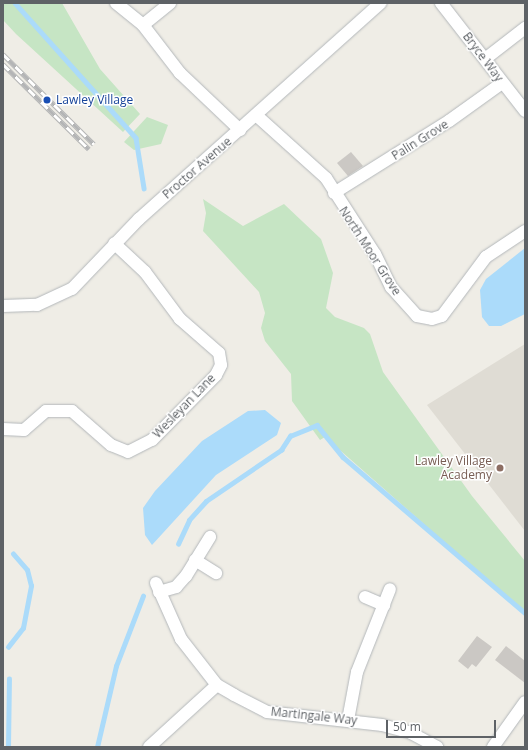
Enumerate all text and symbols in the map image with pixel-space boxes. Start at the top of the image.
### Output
street label: Bryce Way [460,29,506,85]
place label: Lawley Village [56,93,133,107]
marker: Lawley Village [41,94,53,106]
street label: Palin Grove [389,117,451,163]
street label: Proctor Avenue [160,134,234,202]
street label: North Moor Grove [336,204,404,298]
street label: Wesleyan Lane [150,371,218,441]
place label: Lawley Village Academy [415,454,492,482]
marker: Lawley Village Academy [495,463,505,473]
street label: Martingale Way [270,704,358,728]
scale bar [388,712,498,738]
text: 50 m [393,718,421,735]

